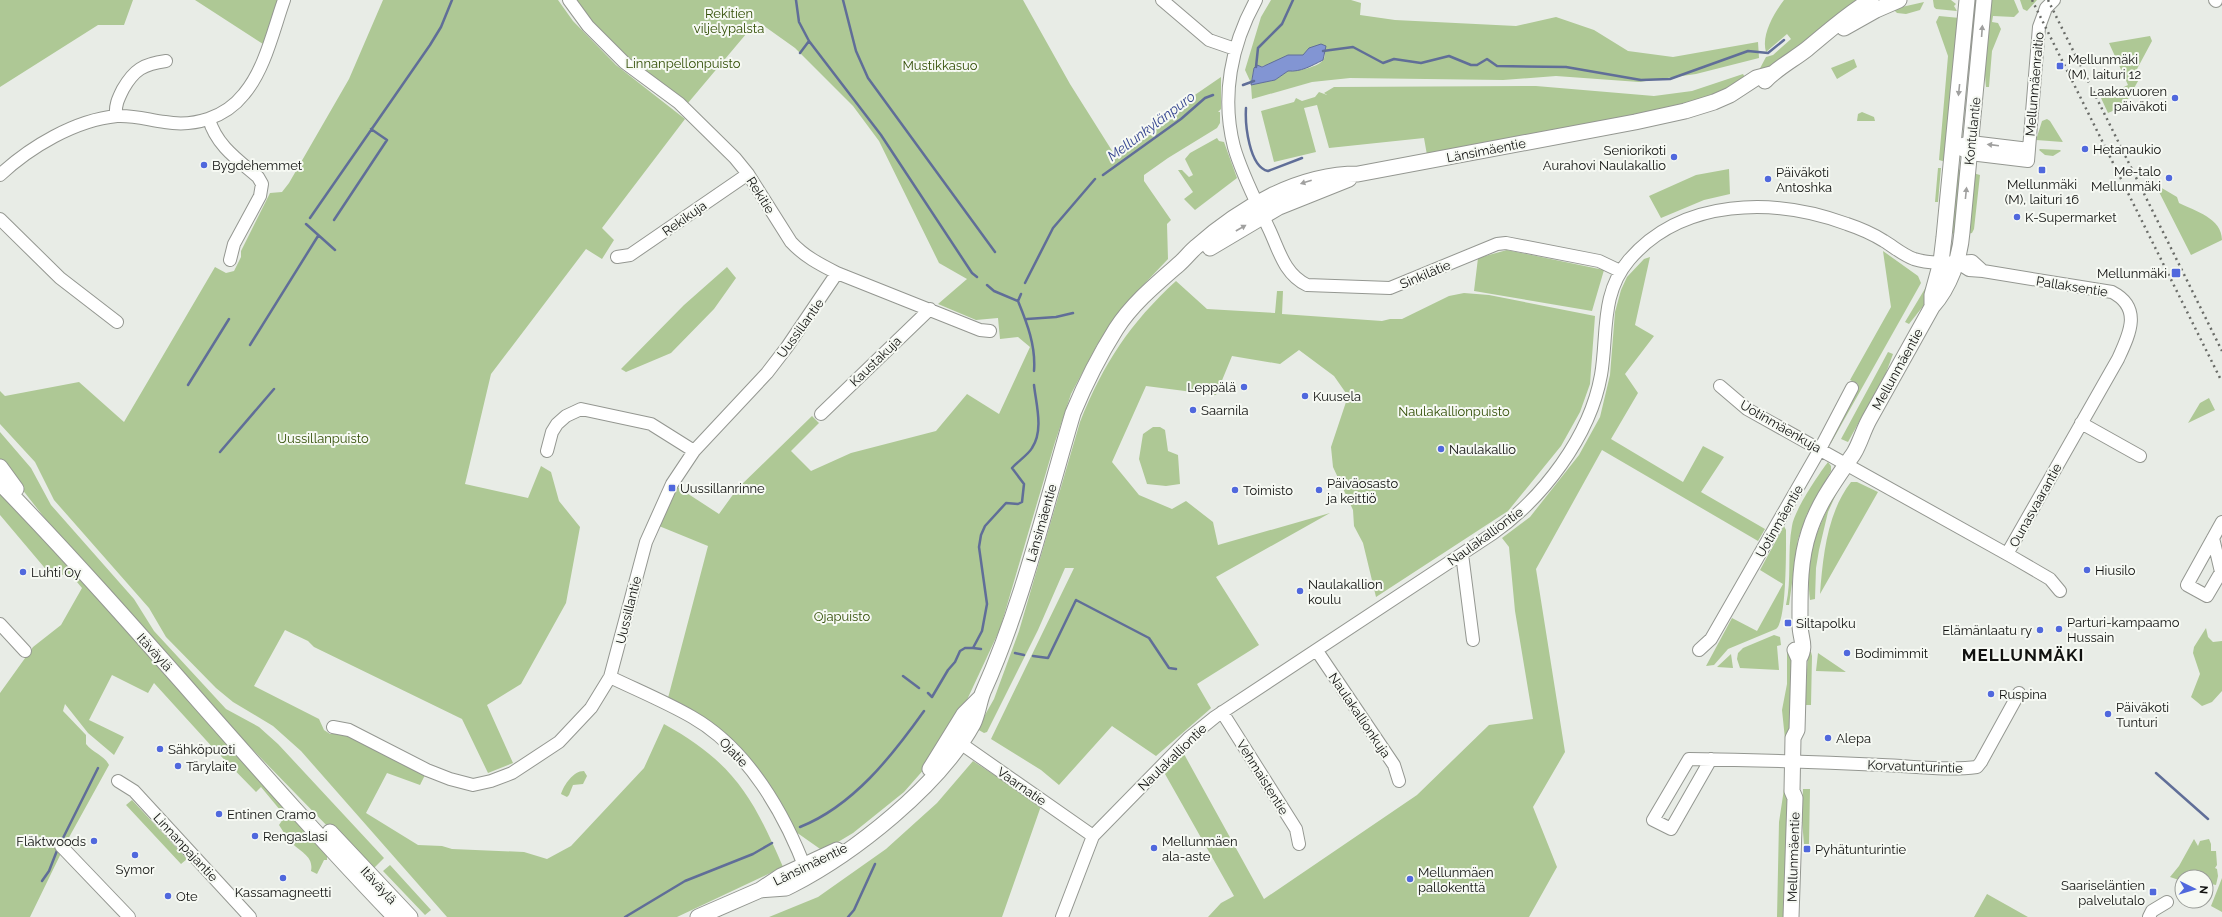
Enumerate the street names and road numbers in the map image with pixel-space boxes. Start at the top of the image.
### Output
street label: Mellunmäenraitio [2022,31,2047,137]
street label: Kontulantie [1961,96,1984,166]
street label: Länsimäentie [1445,135,1527,166]
street label: Rekitie [743,174,778,217]
street label: Rekikuja [659,198,709,239]
street label: Sinkilätie [1398,257,1453,292]
street label: Pallaksentie [2035,273,2109,300]
street label: Uussillantie [774,296,827,361]
street label: Mellunmäentie [1869,326,1926,412]
street label: Kaustakuja [847,333,904,390]
street label: Uotinmäenkuja [1738,397,1824,456]
street label: Ounasvaarantie [2006,461,2065,550]
street label: Länsimäentie [1023,482,1060,564]
street label: Uotinmäentie [1753,482,1806,560]
street label: Naulakalliontie [1445,504,1526,569]
street label: Uussillantie [613,574,644,646]
street label: Itäväylä [134,630,175,674]
street label: Naulakallionkuja [1326,670,1394,761]
street label: Naulakalliontie [1135,721,1210,794]
street label: Ojatie [716,735,751,770]
street label: Vehmaistentie [1234,737,1292,818]
street label: Korvatunturintie [1867,757,1963,776]
street label: Vaarnatie [994,764,1049,809]
street label: Linnanpajantie [150,810,221,885]
street label: Mellunmäentie [1784,811,1803,902]
street label: Länsimäentie [771,840,850,889]
street label: Itäväylä [358,864,400,907]

